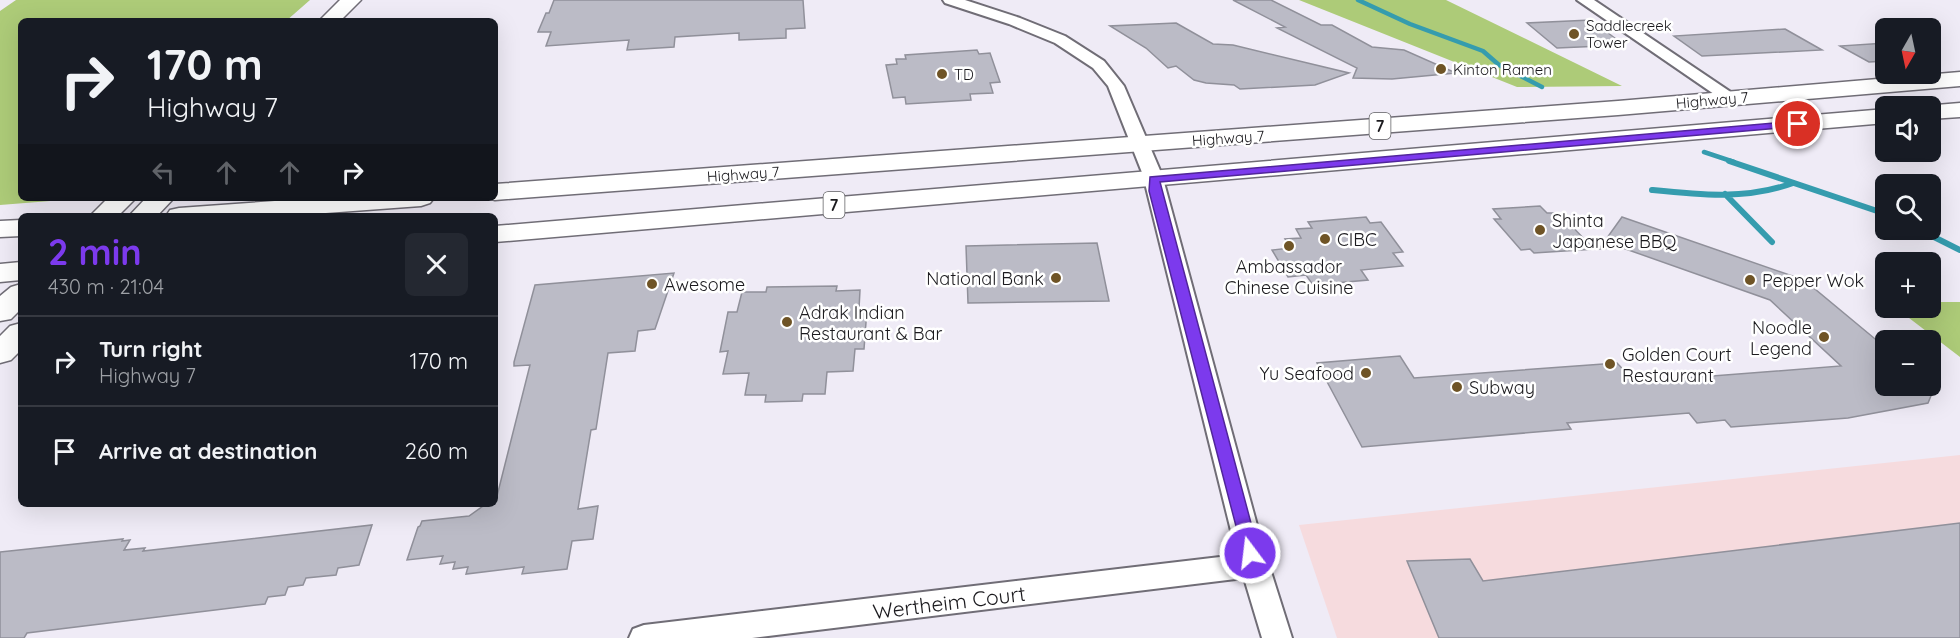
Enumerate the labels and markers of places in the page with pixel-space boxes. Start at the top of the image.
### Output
place label: Saddlecreek Tower [1586,16,1672,52]
marker: Saddlecreek Tower [1567,27,1581,41]
place label: Kinton Ramen [1453,60,1552,79]
marker: Kinton Ramen [1434,62,1448,76]
place label: TD [954,65,974,84]
marker: TD [935,67,949,81]
pin [1772,98,1823,149]
place label: Shinta Japanese BBQ [1552,209,1678,253]
marker: Shinta Japanese BBQ [1533,223,1547,237]
place label: CIBC [1337,228,1377,251]
marker: CIBC [1318,232,1332,246]
marker: Ambassador Chinese Cuisine [1282,239,1296,253]
place label: Ambassador Chinese Cuisine [1225,255,1353,299]
place label: National Bank [926,267,1044,290]
place label: Pepper Wok [1762,269,1864,292]
marker: National Bank [1049,271,1063,285]
place label: Awesome [664,273,745,296]
marker: Pepper Wok [1743,273,1757,287]
marker: Awesome [645,277,659,291]
place label: Adrak Indian Restaurant & Bar [799,301,942,345]
marker: Adrak Indian Restaurant & Bar [780,315,794,329]
place label: Noodle Legend [1750,316,1812,360]
marker: Noodle Legend [1817,330,1831,344]
place label: Golden Court Restaurant [1622,343,1732,387]
marker: Golden Court Restaurant [1603,357,1617,371]
place label: Yu Seafood [1259,362,1354,385]
marker: Yu Seafood [1359,366,1373,380]
place label: Subway [1469,376,1535,399]
marker: Subway [1450,380,1464,394]

